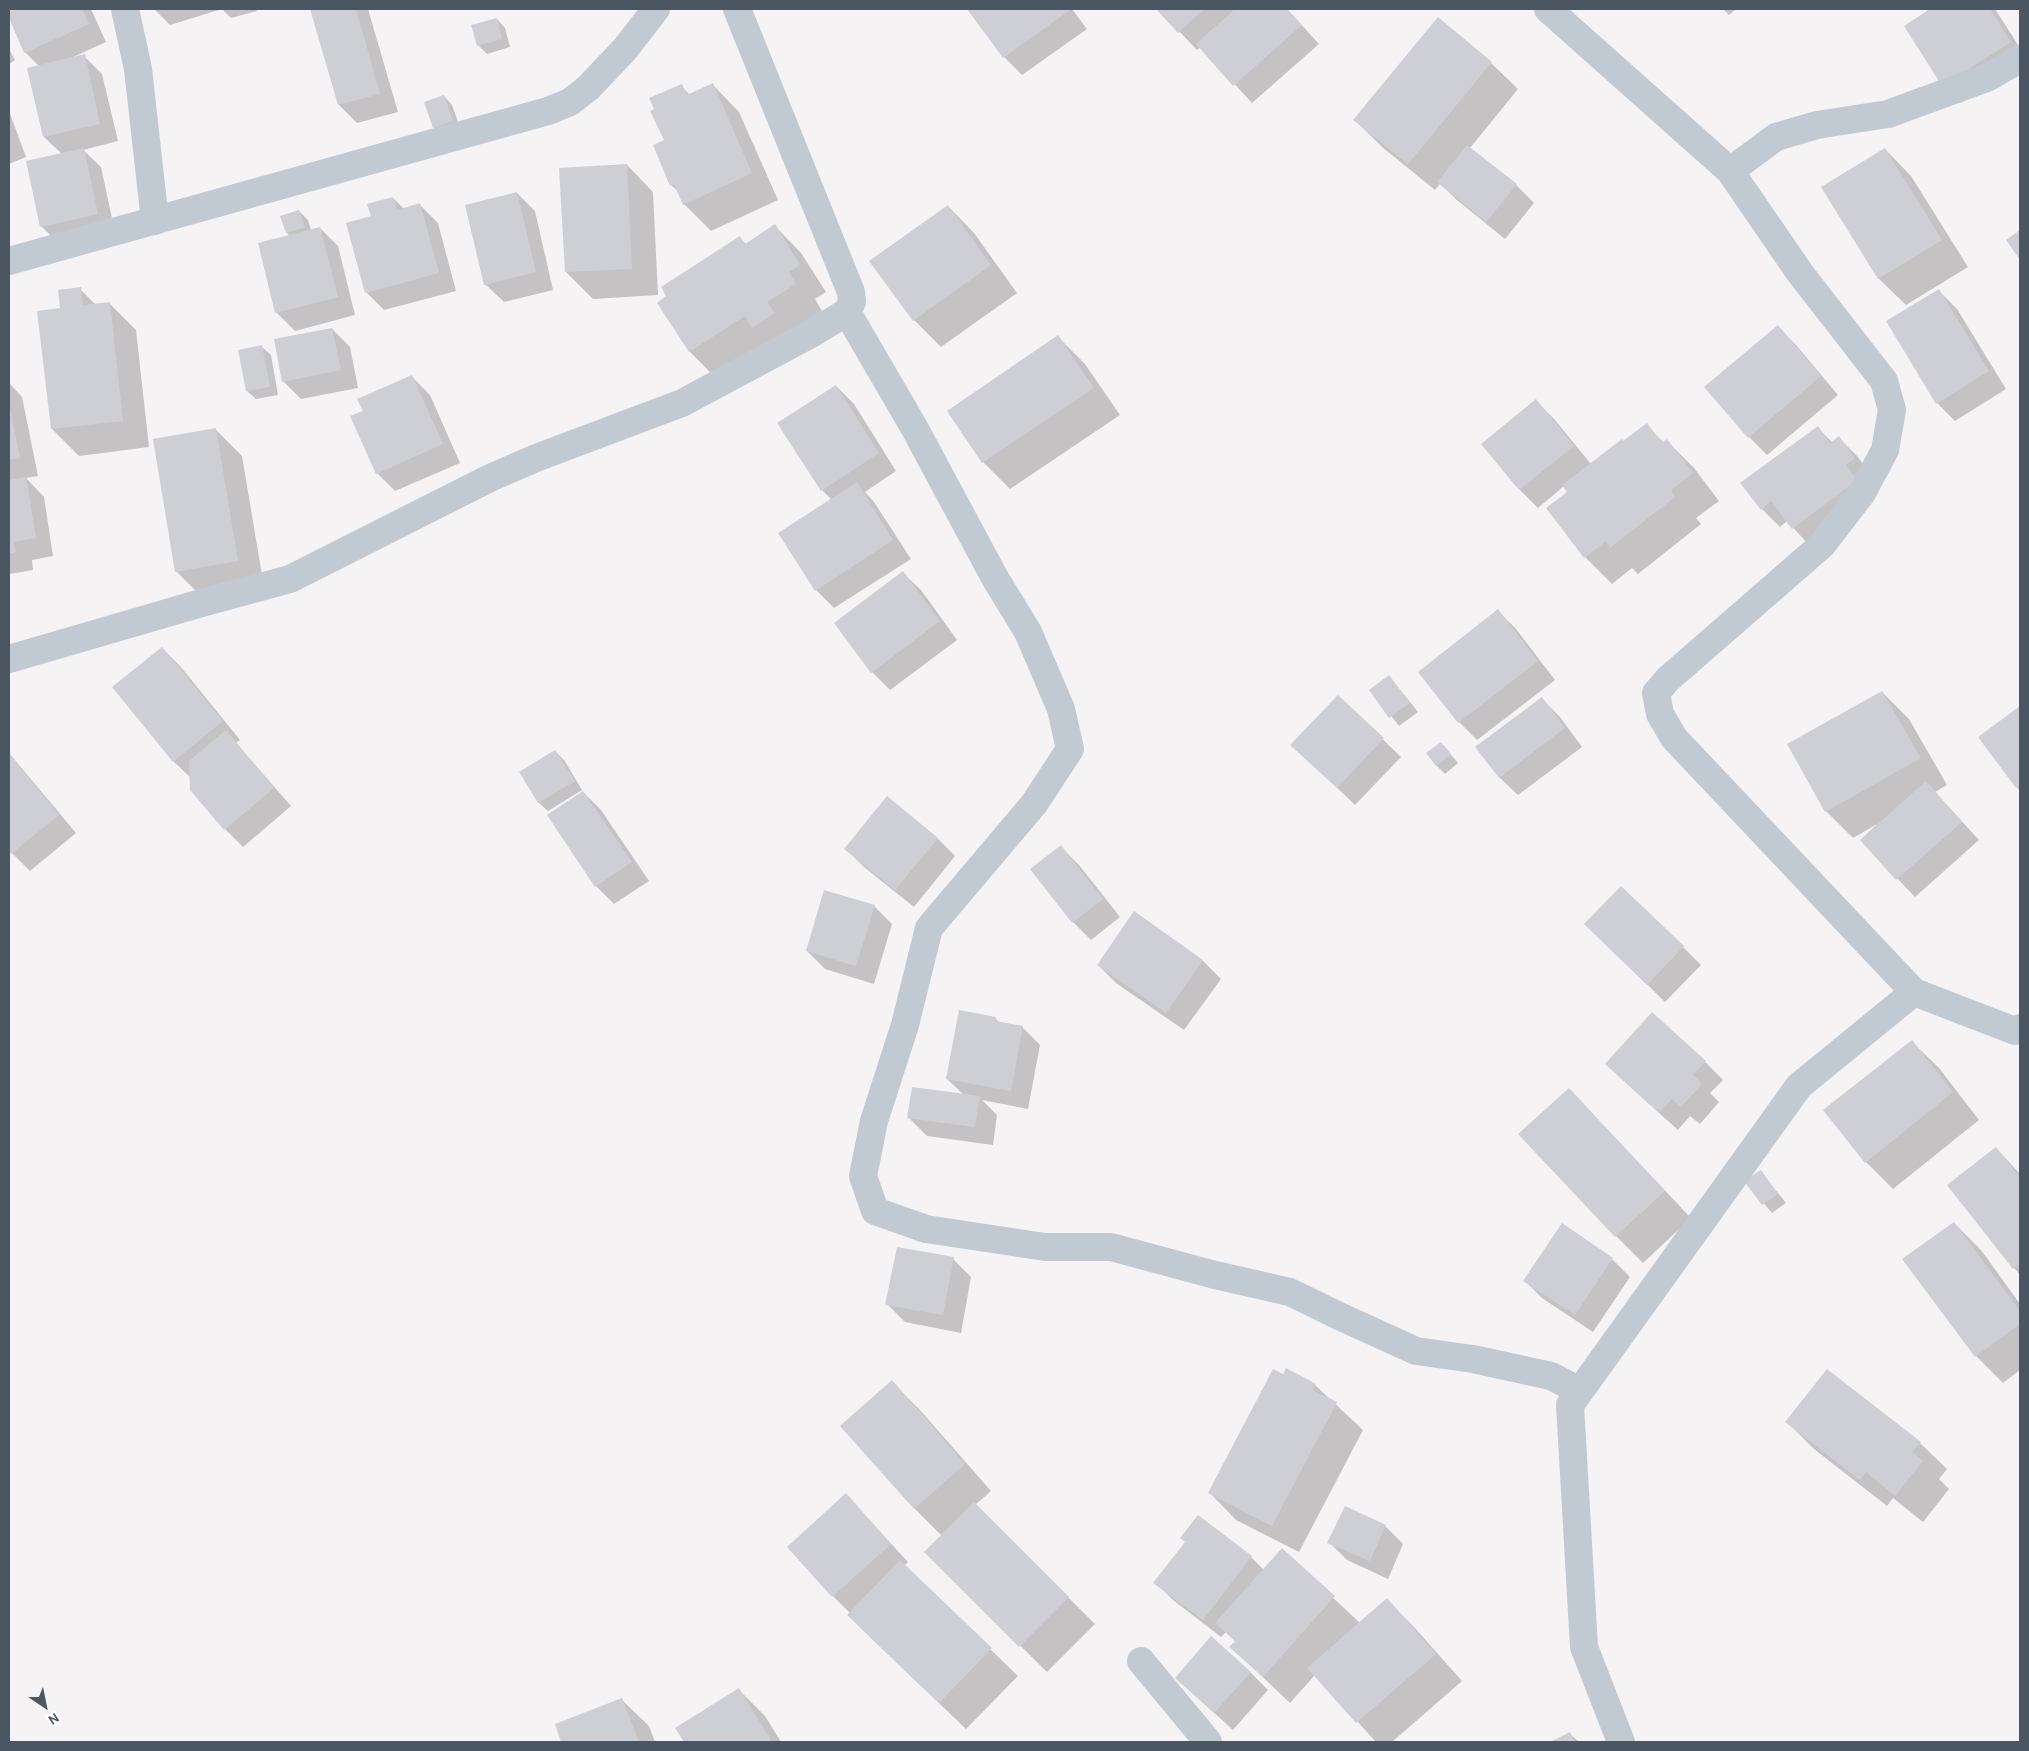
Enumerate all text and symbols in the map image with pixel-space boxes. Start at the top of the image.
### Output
north arrow [20,1681,70,1731]
text: N [45,1709,63,1729]

